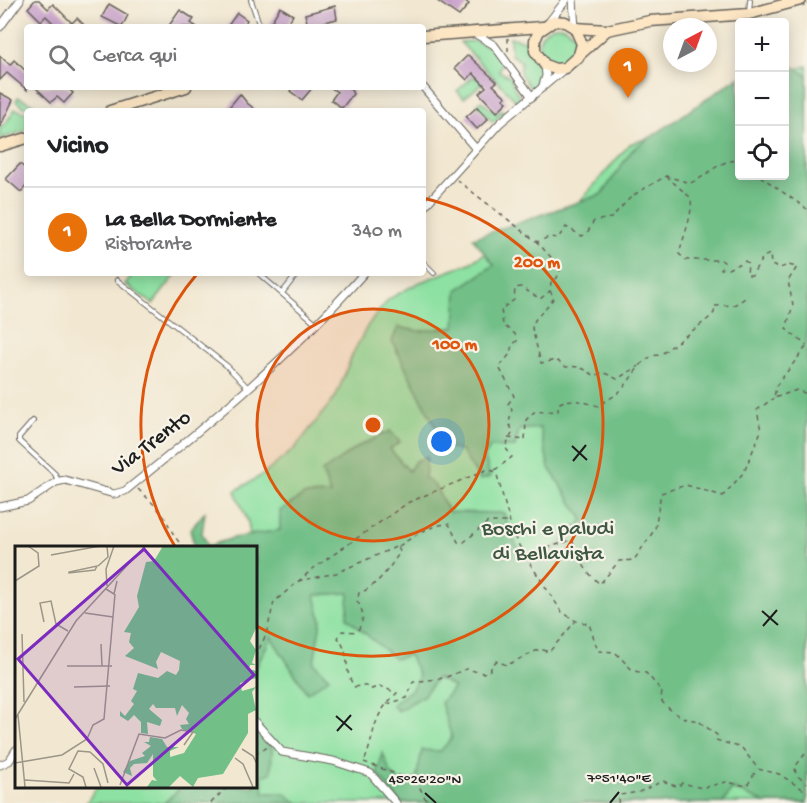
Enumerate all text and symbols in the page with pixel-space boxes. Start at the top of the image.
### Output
north arrow [663,18,717,72]
map controls [735,18,789,180]
button: + [735,18,789,72]
search box [24,24,426,90]
icon: search [45,41,78,74]
text: Cerca qui [93,44,177,70]
pin: 1 [608,48,648,98]
button: − [735,72,789,126]
button: locate [735,126,789,180]
text: Vicino [48,132,108,163]
text: La Bella Dormiente [105,208,276,234]
text: 1 [63,221,72,244]
text: 340 m [352,221,402,244]
text: Ristorante [105,234,192,257]
text: 200 m [514,253,560,274]
text: 100 m [432,335,478,356]
street label: Via Trento [106,406,197,483]
centre of rings [363,415,383,435]
your location [427,427,456,456]
park label: Boschi e paludi di Bellavista [481,517,614,568]
inset map [15,546,256,788]
text: 7°51'40"E [586,770,651,788]
text: 45°26'20"N [389,771,461,789]

